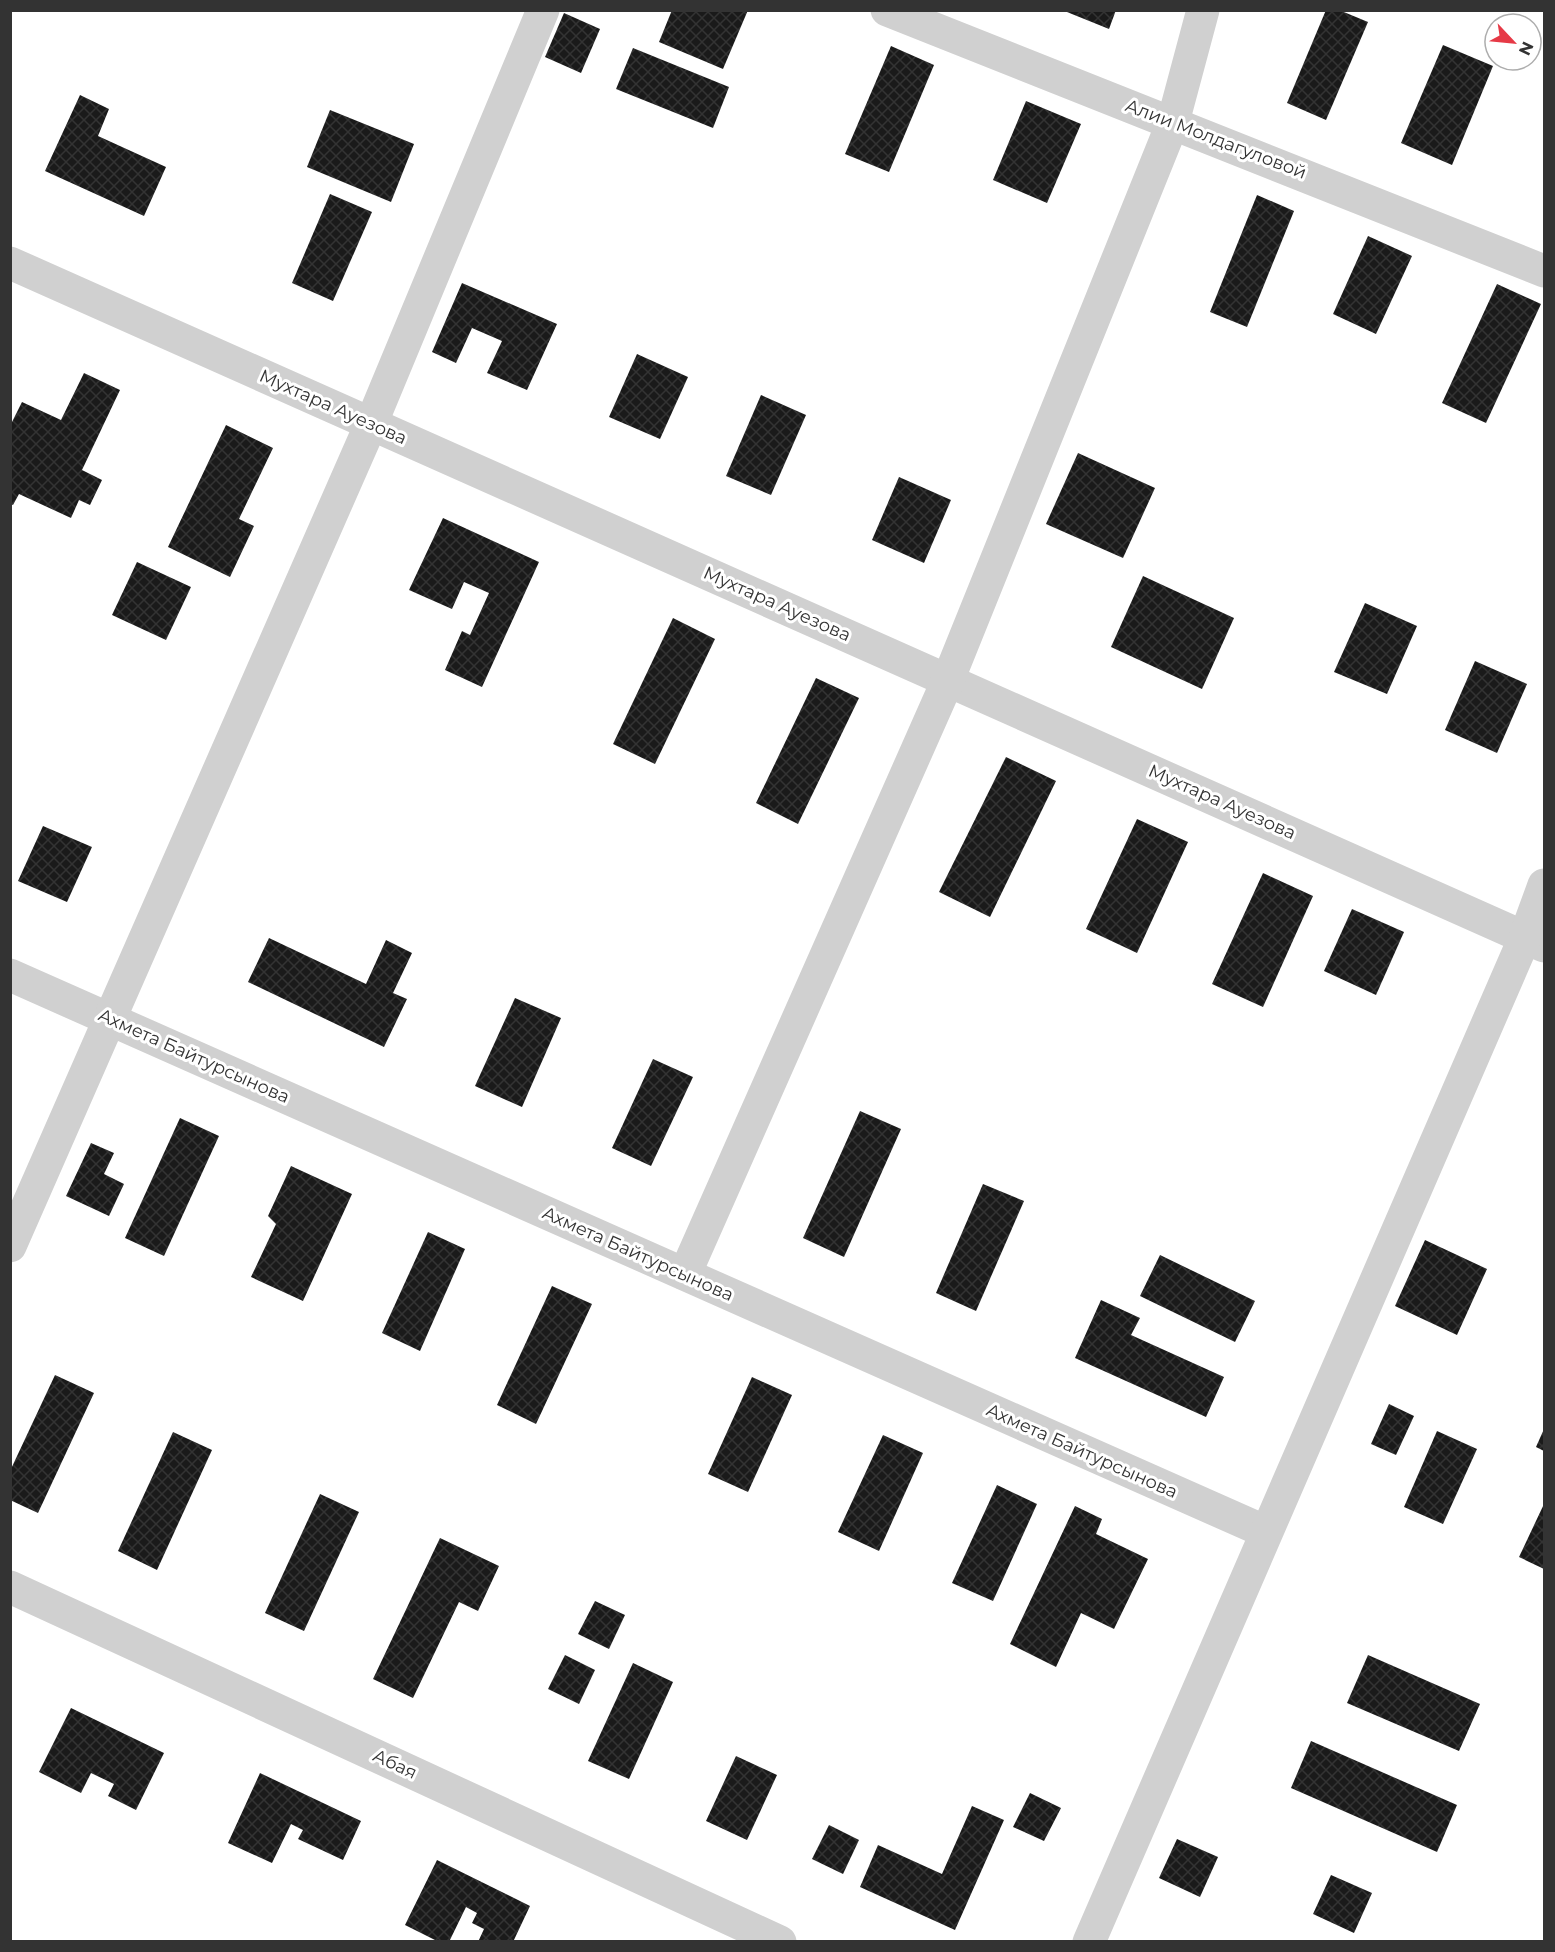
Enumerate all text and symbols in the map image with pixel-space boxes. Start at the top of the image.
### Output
north arrow [1483,12,1543,72]
text: N [1515,38,1537,58]
street label: Алии Молдагуловой [1122,94,1310,184]
street label: Мухтара Ауезова [256,365,410,449]
street label: Мухтара Ауезова [700,562,854,646]
street label: Мухтара Ауезова [1145,760,1299,844]
street label: Ахмета Байтурсынова [95,1004,293,1108]
street label: Ахмета Байтурсынова [539,1202,737,1306]
street label: Ахмета Байтурсынова [983,1399,1181,1503]
street label: Абая [369,1744,421,1784]

